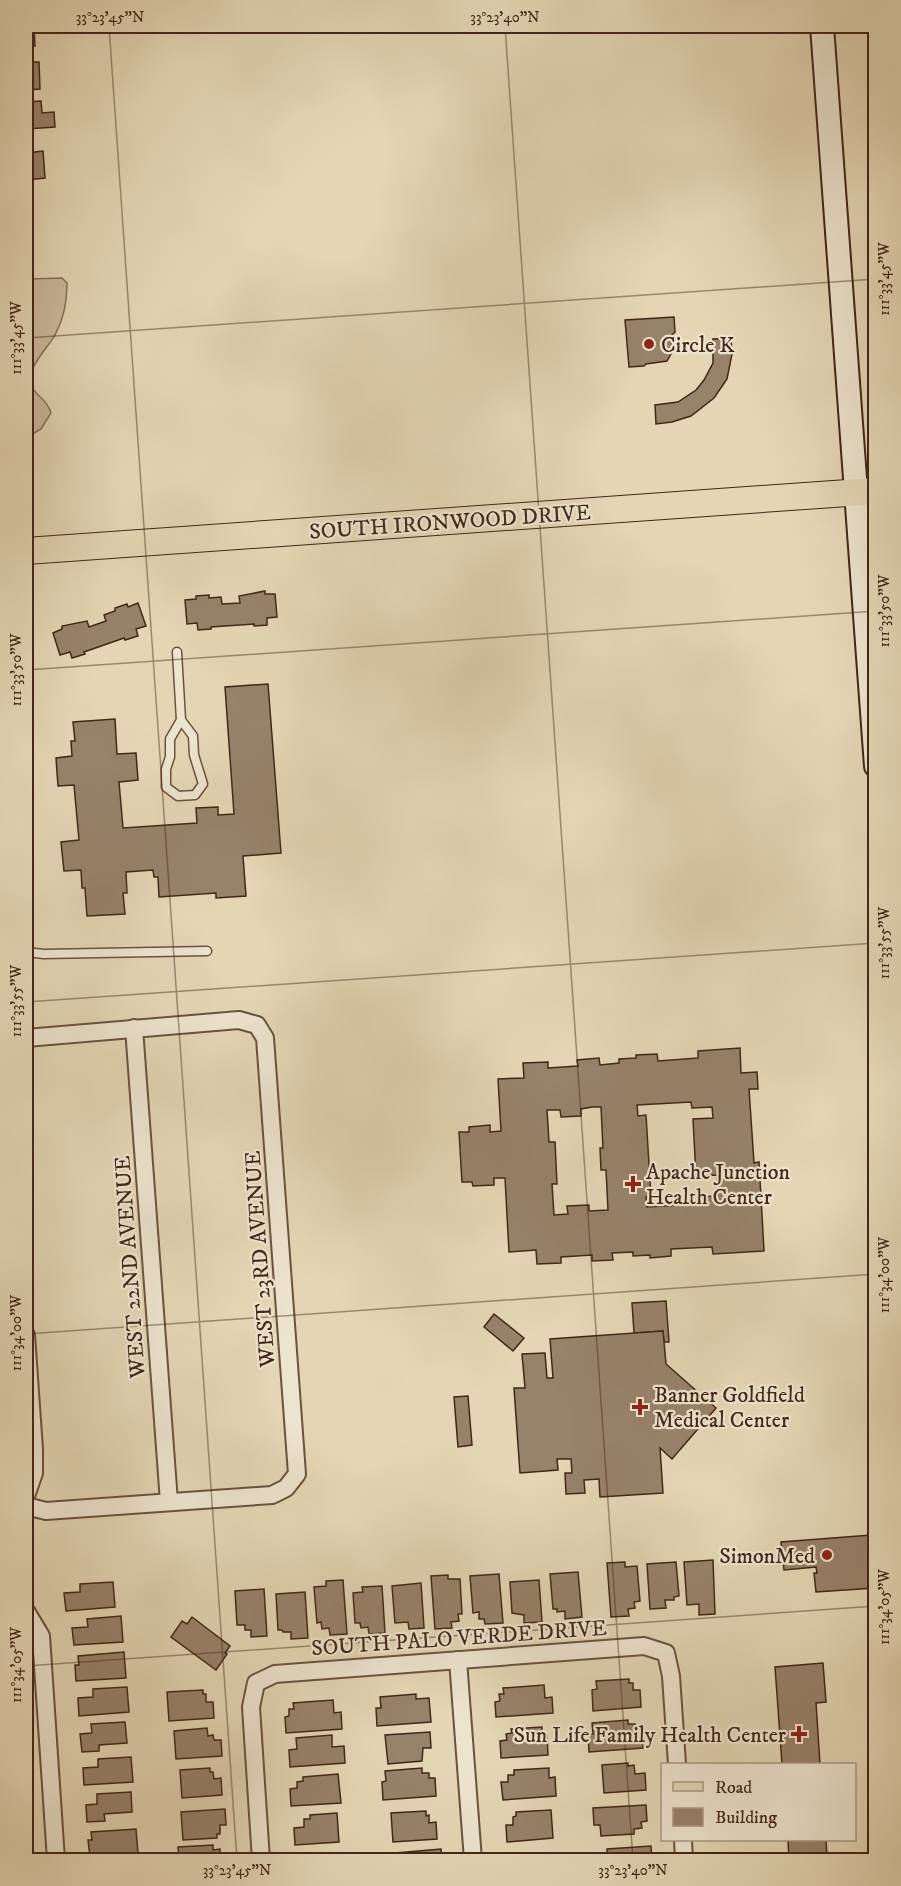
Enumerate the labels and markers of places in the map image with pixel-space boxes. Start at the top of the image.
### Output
place label: Circle K [661,332,735,359]
marker: Circle K [642,337,656,351]
place label: Apache Junction Health Center [646,1159,790,1211]
marker: Apache Junction Health Center [624,1175,642,1193]
place label: Banner Goldfield Medical Center [654,1382,805,1434]
marker: Banner Goldfield Medical Center [631,1398,649,1416]
place label: SimonMed [719,1543,815,1570]
marker: SimonMed [820,1548,834,1562]
place label: Sun Life Family Health Center [514,1722,787,1749]
marker: Sun Life Family Health Center [790,1725,808,1743]

